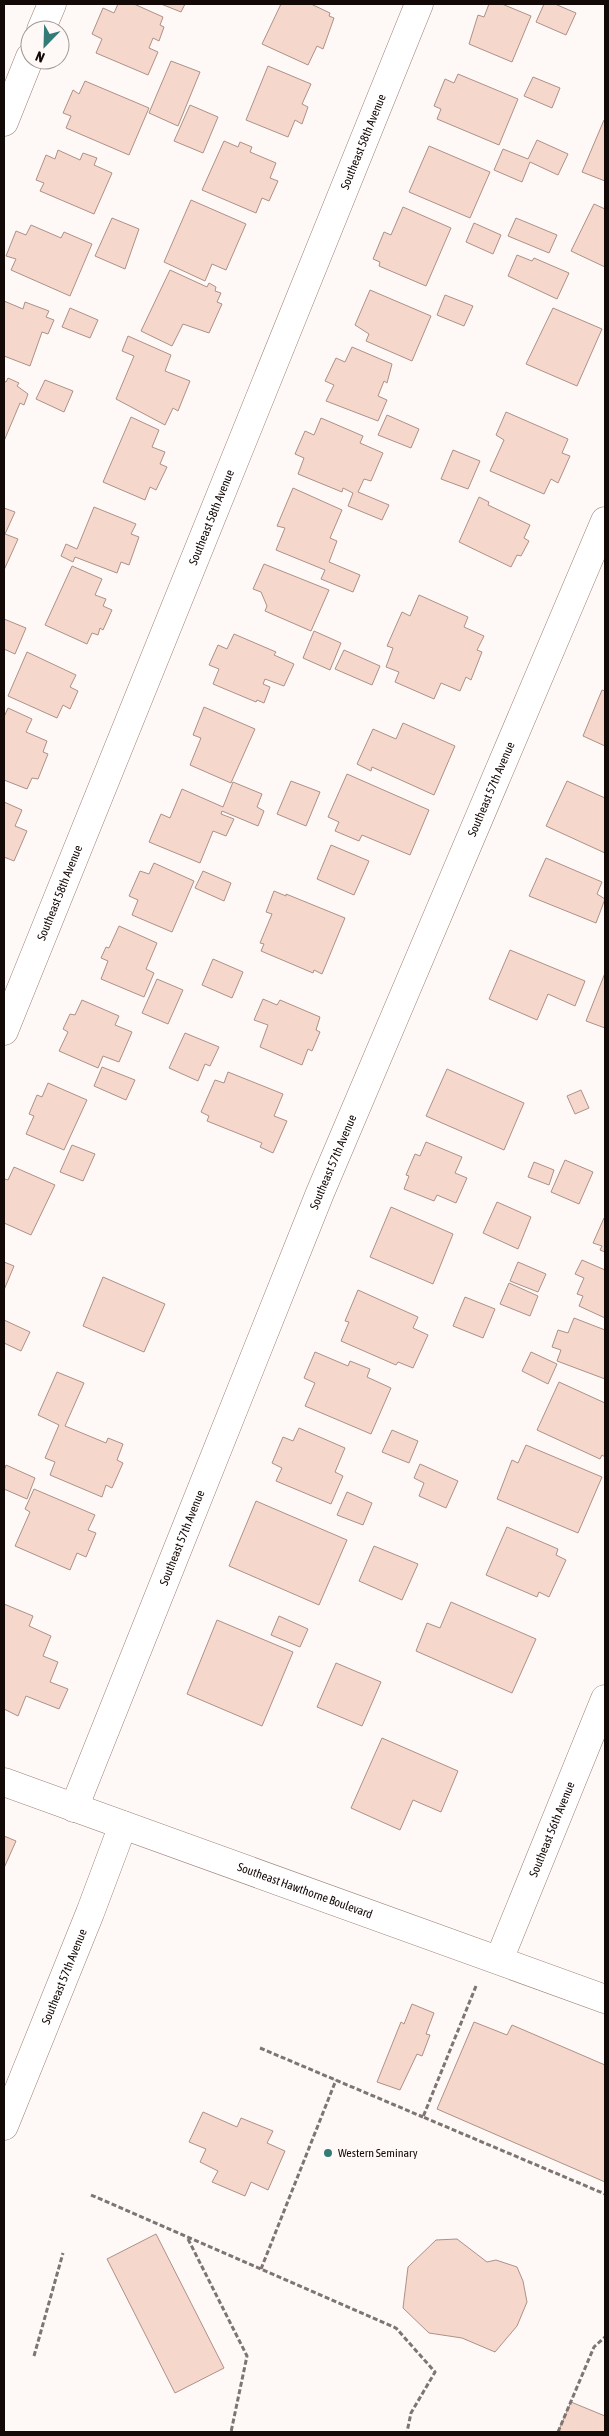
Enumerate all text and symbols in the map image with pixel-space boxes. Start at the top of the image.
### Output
north arrow [20,20,70,70]
text: N [33,48,47,66]
street label: Southeast 58th Avenue [338,92,389,192]
street label: Southeast 58th Avenue [186,468,237,567]
street label: Southeast 57th Avenue [465,740,518,839]
street label: Southeast 58th Avenue [34,843,85,943]
street label: Southeast 57th Avenue [307,1113,359,1212]
street label: Southeast 57th Avenue [157,1488,207,1588]
street label: Southeast 56th Avenue [526,1780,578,1879]
street label: Southeast Hawthorne Boulevard [236,1860,374,1921]
street label: Southeast 57th Avenue [39,1927,90,2026]
place label: Western Seminary [338,2146,418,2160]
marker: Western Seminary [322,2147,334,2159]

